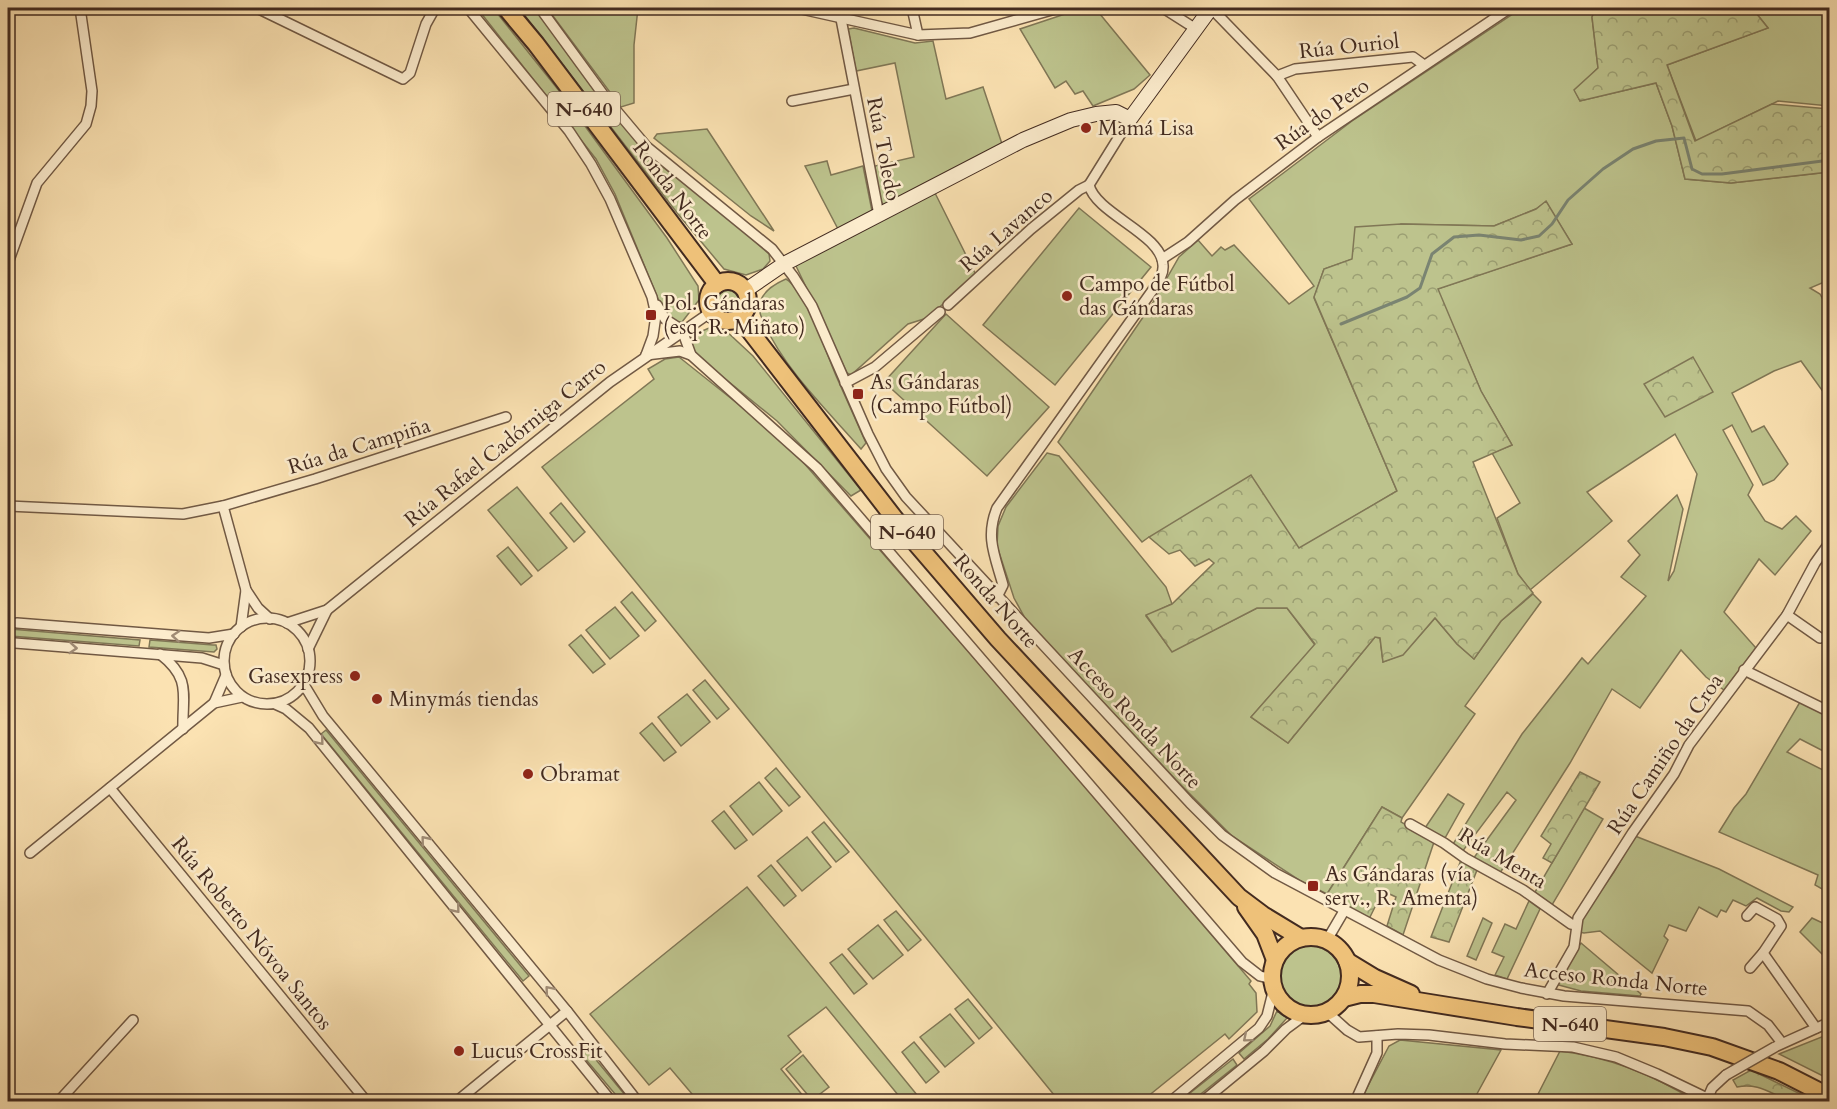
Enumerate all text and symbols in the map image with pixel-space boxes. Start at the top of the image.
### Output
street label: Rúa Ouriol [1297,27,1401,66]
street label: Rúa do Peto [1269,71,1375,158]
road number: N-640 [548,92,620,126]
street label: Rúa Toledo [859,95,908,203]
place label: Mamá Lisa [1098,114,1194,143]
marker: Mamá Lisa [1079,121,1093,135]
street label: Ronda Norte [626,135,719,246]
street label: Rúa Lavanco [953,182,1059,279]
place label: Campo de Fútbol das Gándaras [1079,270,1234,323]
place label: Pol. Gándaras (esq. R. Miñato) [663,289,805,342]
marker: Campo de Fútbol das Gándaras [1060,289,1074,303]
marker: Pol. Gándaras (esq. R. Miñato) [644,308,658,322]
street label: Rúa Rafael Cadórniga Carro [398,353,612,534]
place label: As Gándaras (Campo Fútbol) [870,368,1012,421]
marker: As Gándaras (Campo Fútbol) [851,387,865,401]
street label: Rúa da Campiña [284,411,434,482]
road number: N-640 [871,515,943,549]
street label: Ronda Norte [946,548,1045,655]
one-way arrow [172,629,181,642]
one-way arrow [69,641,78,654]
street label: Acceso Ronda Norte [1061,641,1208,796]
place label: Gasexpress [248,662,343,691]
street label: Rúa Camiño da Croa [1601,668,1730,841]
marker: Gasexpress [348,669,362,683]
place label: Minymás tiendas [389,685,539,714]
marker: Minymás tiendas [370,692,384,706]
one-way arrow [312,735,323,746]
place label: Obramat [540,760,620,789]
marker: Obramat [521,767,535,781]
street label: Rúa Menta [1453,821,1552,896]
street label: Rúa Roberto Nóvoa Santos [164,830,339,1036]
one-way arrow [421,836,432,847]
place label: As Gándaras (vía serv., R. Amenta) [1325,860,1478,913]
marker: As Gándaras (vía serv., R. Amenta) [1306,879,1320,893]
one-way arrow [448,902,459,913]
street label: Acceso Ronda Norte [1523,955,1709,1004]
one-way arrow [545,986,556,997]
road number: N-640 [1534,1007,1606,1041]
one-way arrow [1243,1031,1254,1042]
place label: Lucus CrossFit [471,1037,603,1066]
marker: Lucus CrossFit [452,1044,466,1058]

